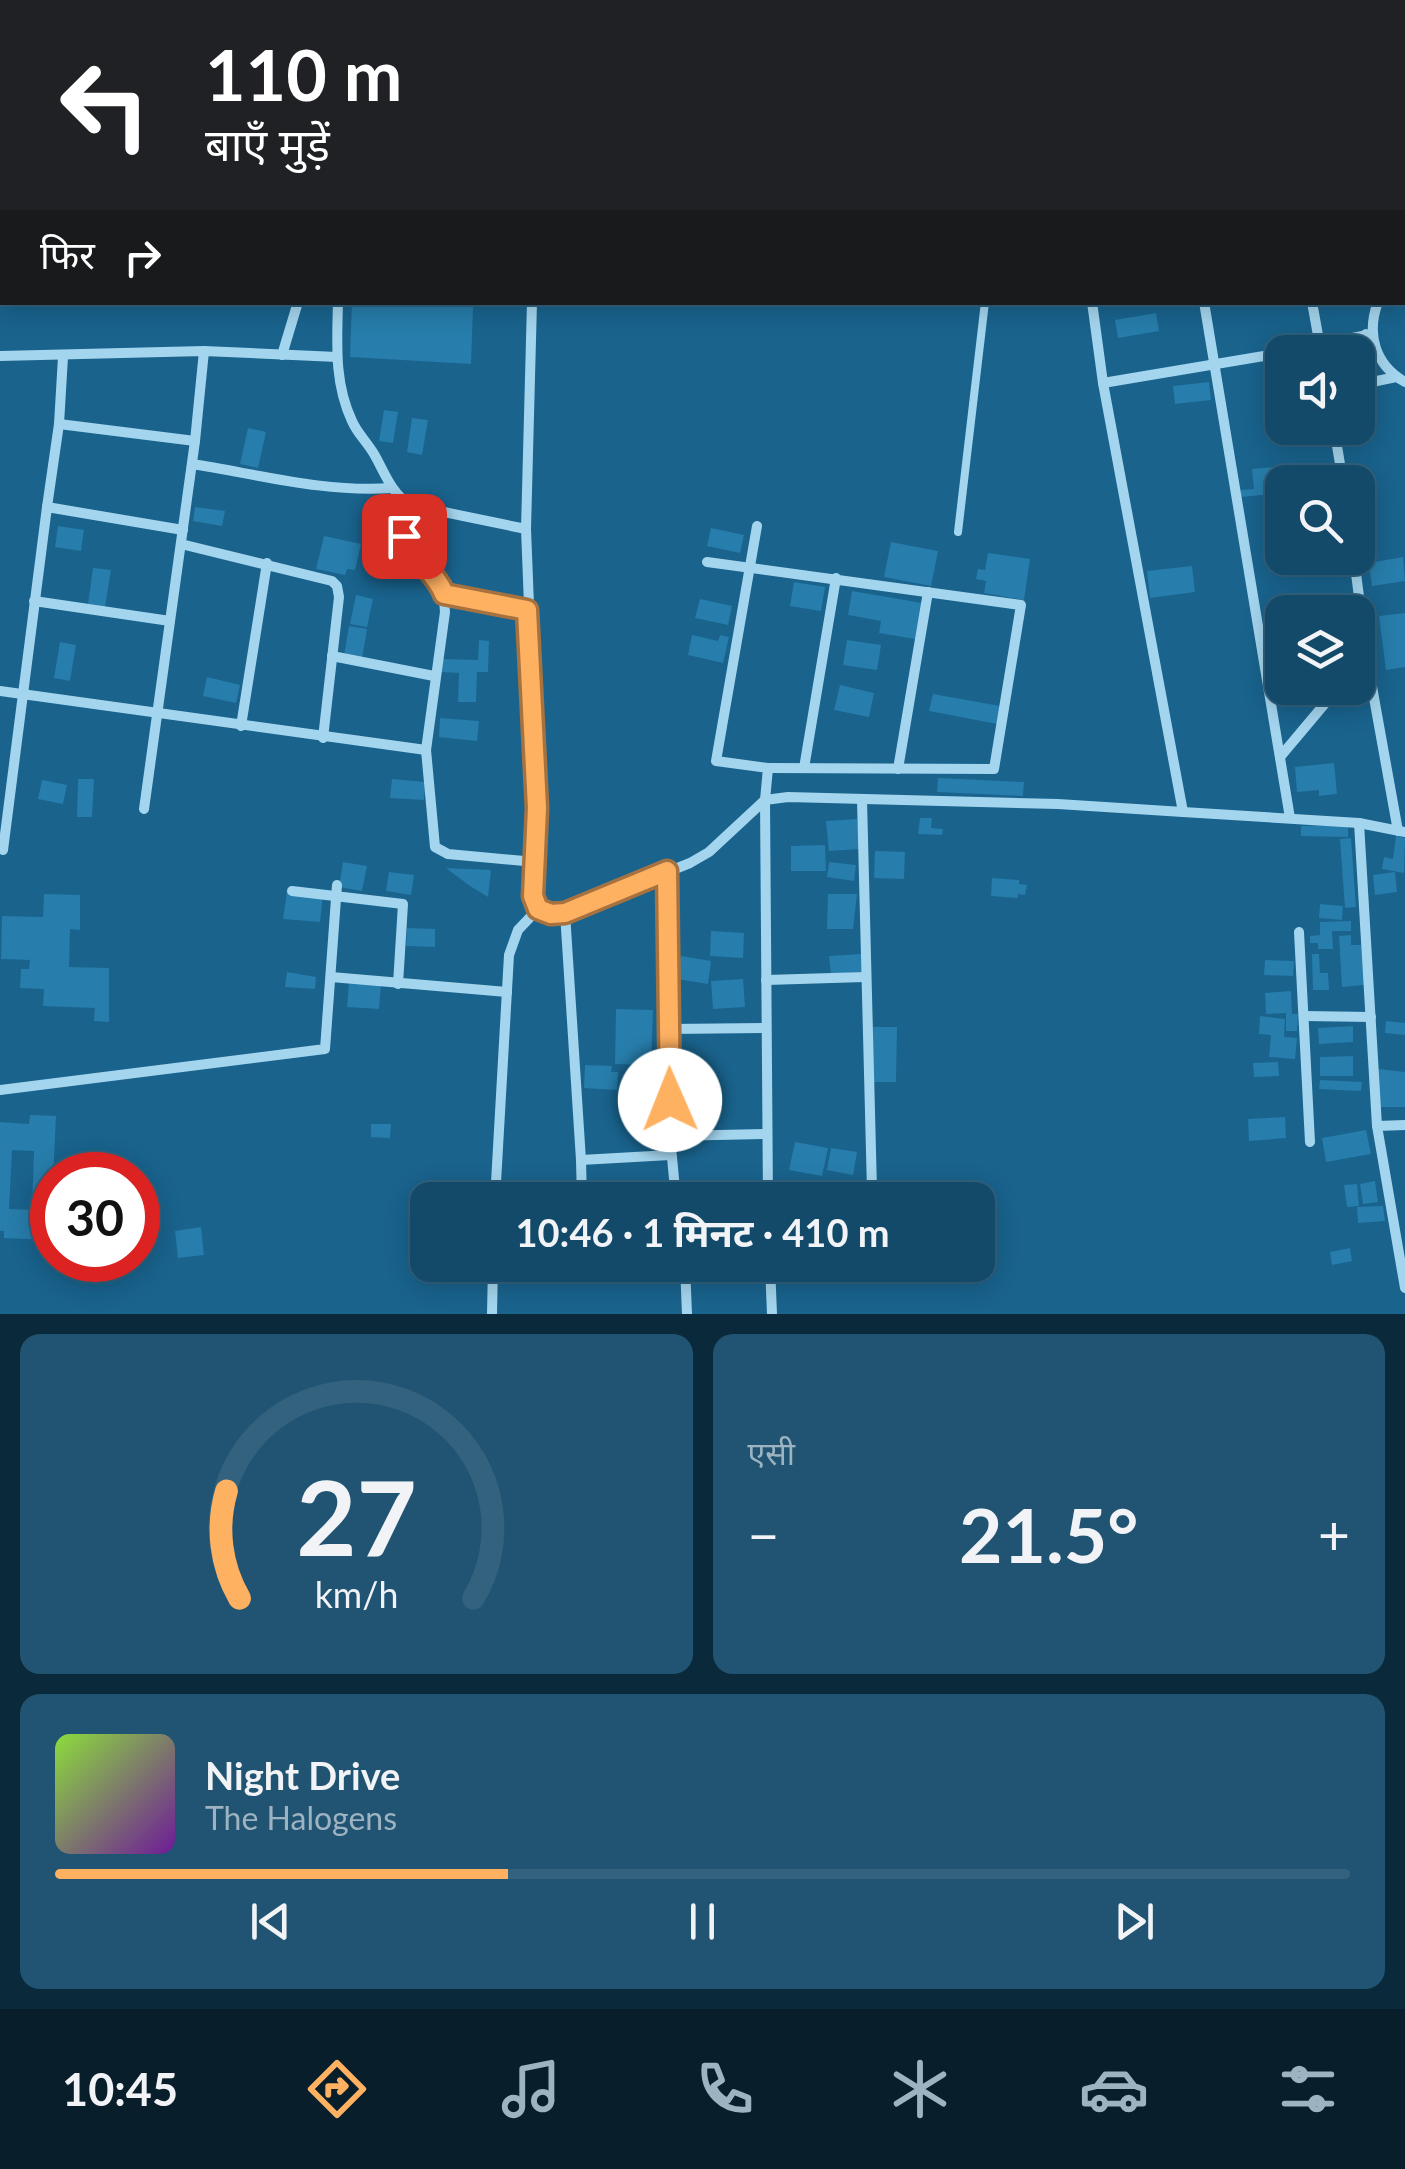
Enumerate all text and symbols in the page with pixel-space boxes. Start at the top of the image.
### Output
text: 110 m [205,32,402,116]
icon: left [40,40,170,170]
text: बाएँ मुड़ें [205,117,330,171]
icon: right [115,230,170,285]
text: फिर [40,231,95,277]
map controls [1265,335,1375,705]
button: sound [1265,335,1375,445]
button: search [1265,465,1375,575]
pin [362,494,447,579]
icon: arrive [377,509,432,564]
button: layers [1265,595,1375,705]
position arrow [618,1048,722,1152]
speed limit sign: 30 [30,1152,160,1282]
text: 10:46 · 1 मिनट · 410 m [516,1209,889,1255]
text: एसी [748,1433,795,1472]
text: 27 [296,1453,417,1578]
text: 21.5° [959,1489,1138,1579]
text: − [748,1501,779,1567]
text: + [1318,1501,1350,1567]
text: km/h [314,1573,398,1616]
text: Night Drive [205,1752,400,1798]
text: The Halogens [205,1798,397,1837]
icon: previous [243,1894,298,1949]
icon: pause [675,1894,730,1949]
icon: next [1107,1894,1162,1949]
icon: directions [302,2054,372,2124]
icon: music [496,2054,566,2124]
icon: phone [690,2054,760,2124]
icon: climate [885,2054,955,2124]
icon: car [1079,2054,1149,2124]
icon: filters [1273,2054,1343,2124]
text: 10:45 [62,2062,178,2116]

